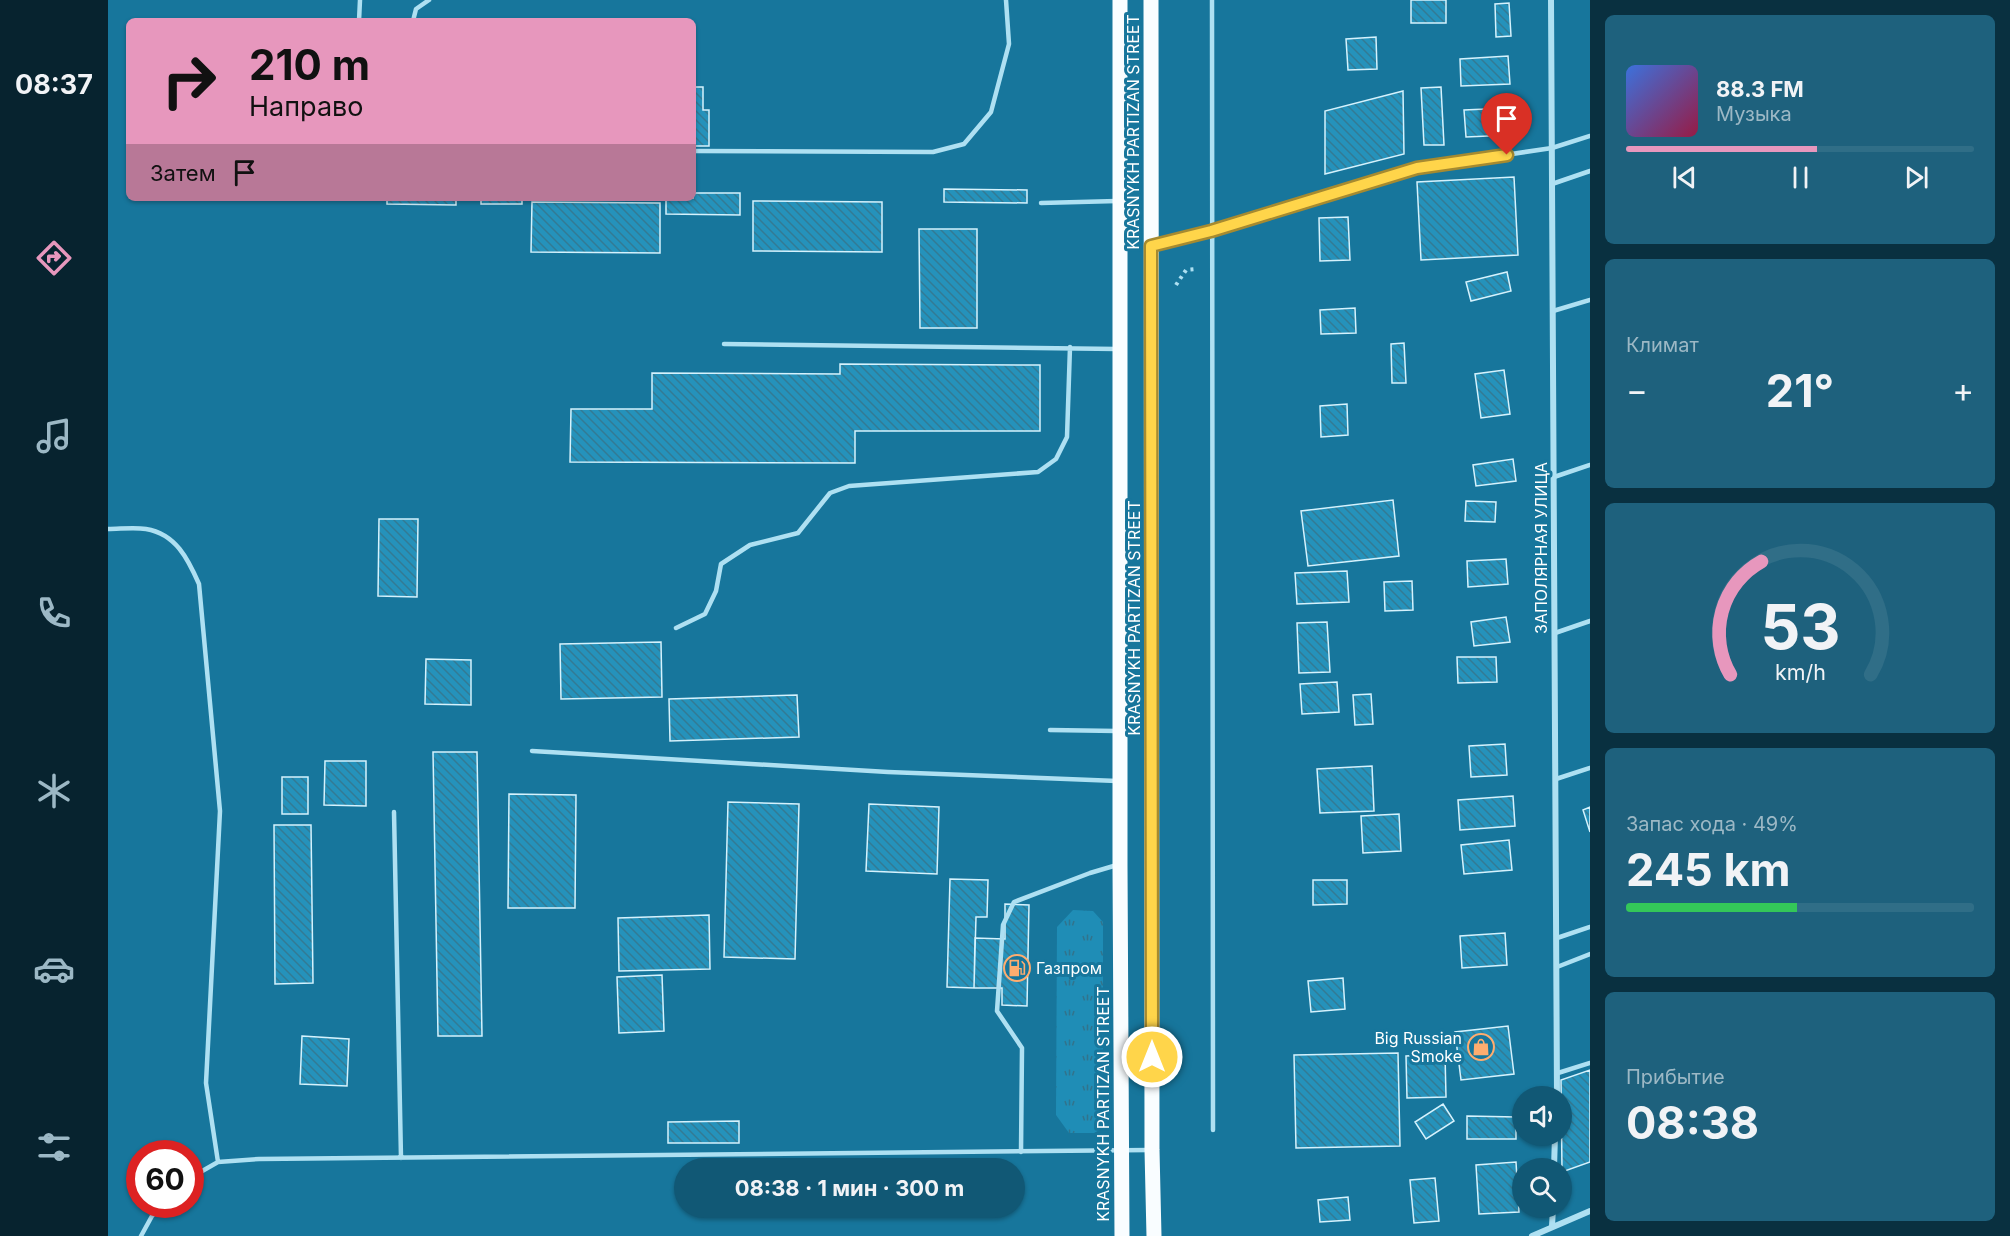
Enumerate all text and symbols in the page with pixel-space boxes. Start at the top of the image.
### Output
street label: KRASNYKH PARTIZAN STREET [1123,14,1143,250]
text: 210 m [249,39,370,90]
icon: right [150,42,228,120]
text: 08:37 [15,68,93,101]
text: 88.3 FM [1716,76,1804,102]
text: Направо [249,90,364,123]
pin [1481,93,1532,155]
icon: arrive [1490,102,1523,135]
text: Музыка [1716,102,1792,126]
icon: arrive [228,156,261,189]
text: Затем [150,160,216,186]
icon: previous [1668,161,1701,194]
icon: pause [1784,161,1817,194]
icon: next [1900,161,1933,194]
icon: directions [33,237,75,279]
text: Климат [1626,333,1699,357]
text: 21° [1766,363,1834,418]
text: − [1626,370,1648,410]
text: + [1952,370,1974,410]
icon: music [33,415,75,457]
street label: ЗАПОЛЯРНАЯ УЛИЦА [1531,462,1551,634]
street label: KRASNYKH PARTIZAN STREET [1124,500,1144,736]
text: 53 [1760,589,1840,664]
icon: phone [33,592,75,634]
text: km/h [1775,659,1825,685]
icon: climate [33,770,75,812]
text: Запас хода · 49% [1626,812,1798,836]
text: 245 km [1626,842,1791,897]
icon: car [33,948,75,990]
fuel station icon: Газпром [1002,953,1032,983]
place label: Газпром [1036,958,1102,978]
street label: KRASNYKH PARTIZAN STREET [1093,986,1113,1222]
position arrow [1120,1025,1184,1089]
place label: Big Russian Smoke [1374,1028,1462,1066]
shop icon: Big Russian Smoke [1466,1032,1496,1062]
text: Прибытие [1626,1065,1725,1089]
map controls [1512,1086,1572,1218]
button: sound [1512,1086,1572,1146]
text: 08:38 [1626,1095,1759,1150]
icon: filters [33,1126,75,1168]
speed limit sign: 60 [126,1140,204,1218]
button: search [1512,1158,1572,1218]
text: 08:38 · 1 мин · 300 m [735,1175,964,1201]

